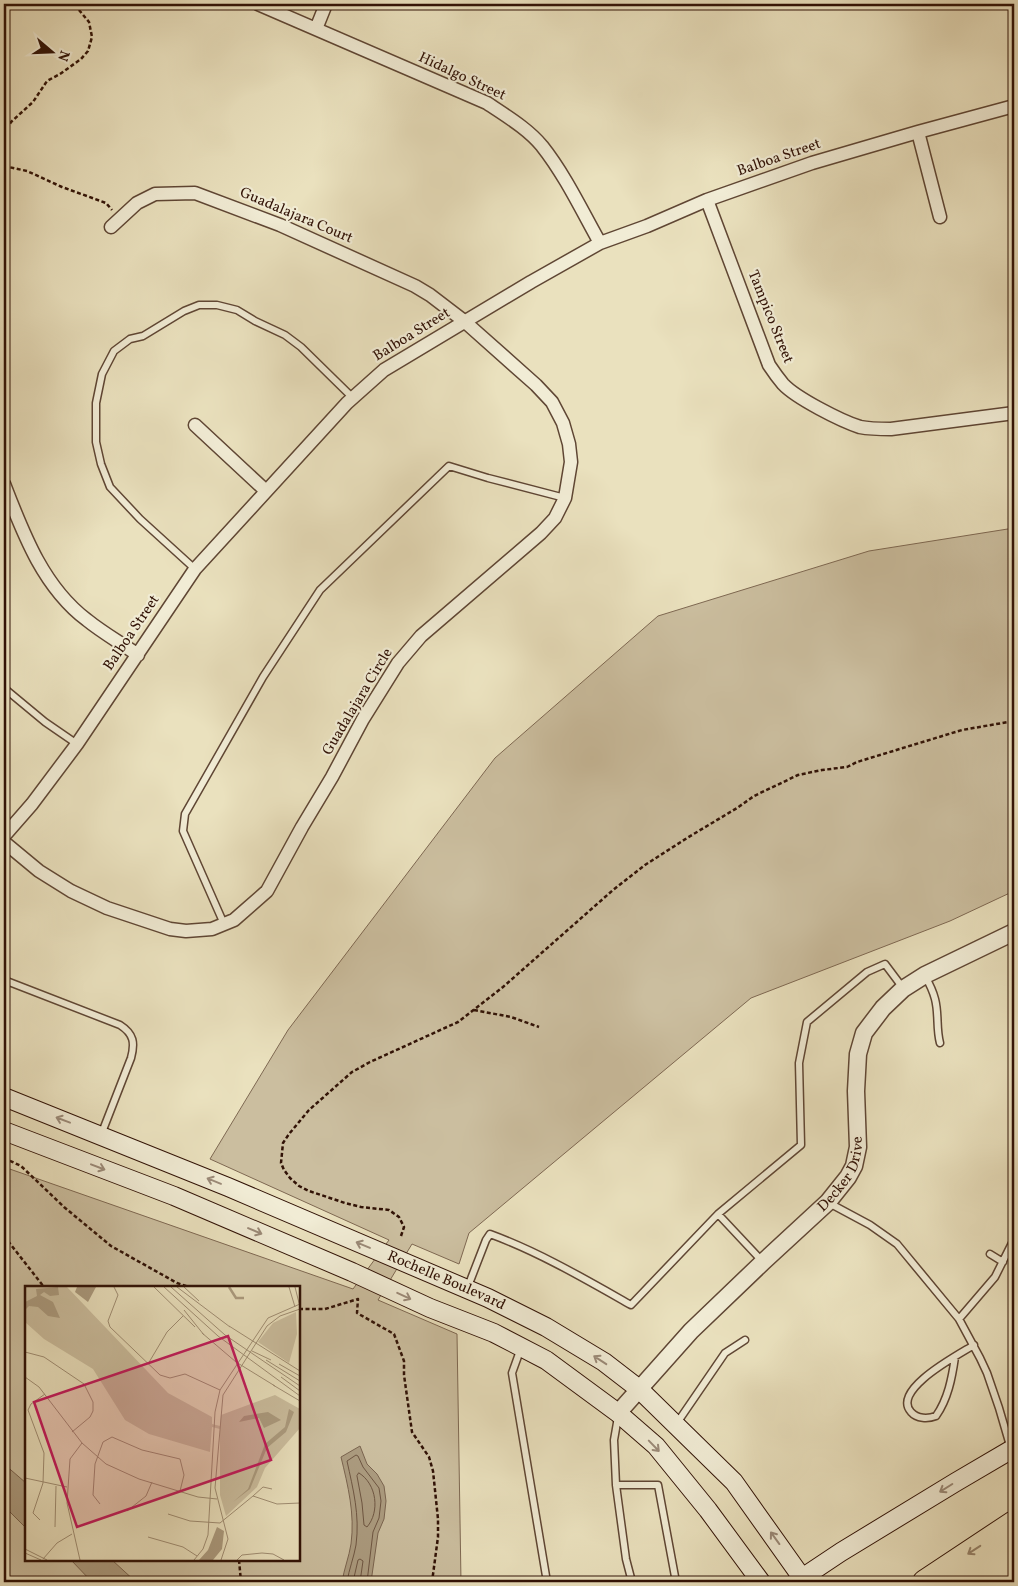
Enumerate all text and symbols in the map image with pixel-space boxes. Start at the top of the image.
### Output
north arrow [28,28,78,78]
text: N [52,48,74,64]
street label: Hidalgo Street [415,48,509,106]
street label: Balboa Street [734,134,824,182]
street label: Guadalajara Court [236,183,356,249]
street label: Tampico Street [742,267,798,367]
street label: Balboa Street [369,303,455,367]
street label: Balboa Street [99,591,165,675]
street label: Guadalajara Circle [318,644,398,760]
one-way arrow [56,1115,71,1124]
street label: Decker Drive [813,1136,869,1217]
one-way arrow [90,1163,105,1172]
one-way arrow [207,1175,222,1185]
one-way arrow [247,1226,262,1236]
one-way arrow [356,1239,371,1249]
street label: Rochelle Boulevard [384,1246,509,1316]
inset map [25,1286,300,1561]
one-way arrow [396,1291,411,1301]
one-way arrow [594,1355,608,1365]
one-way arrow [648,1440,660,1452]
one-way arrow [939,1483,953,1493]
one-way arrow [769,1531,780,1545]
one-way arrow [967,1545,981,1555]

